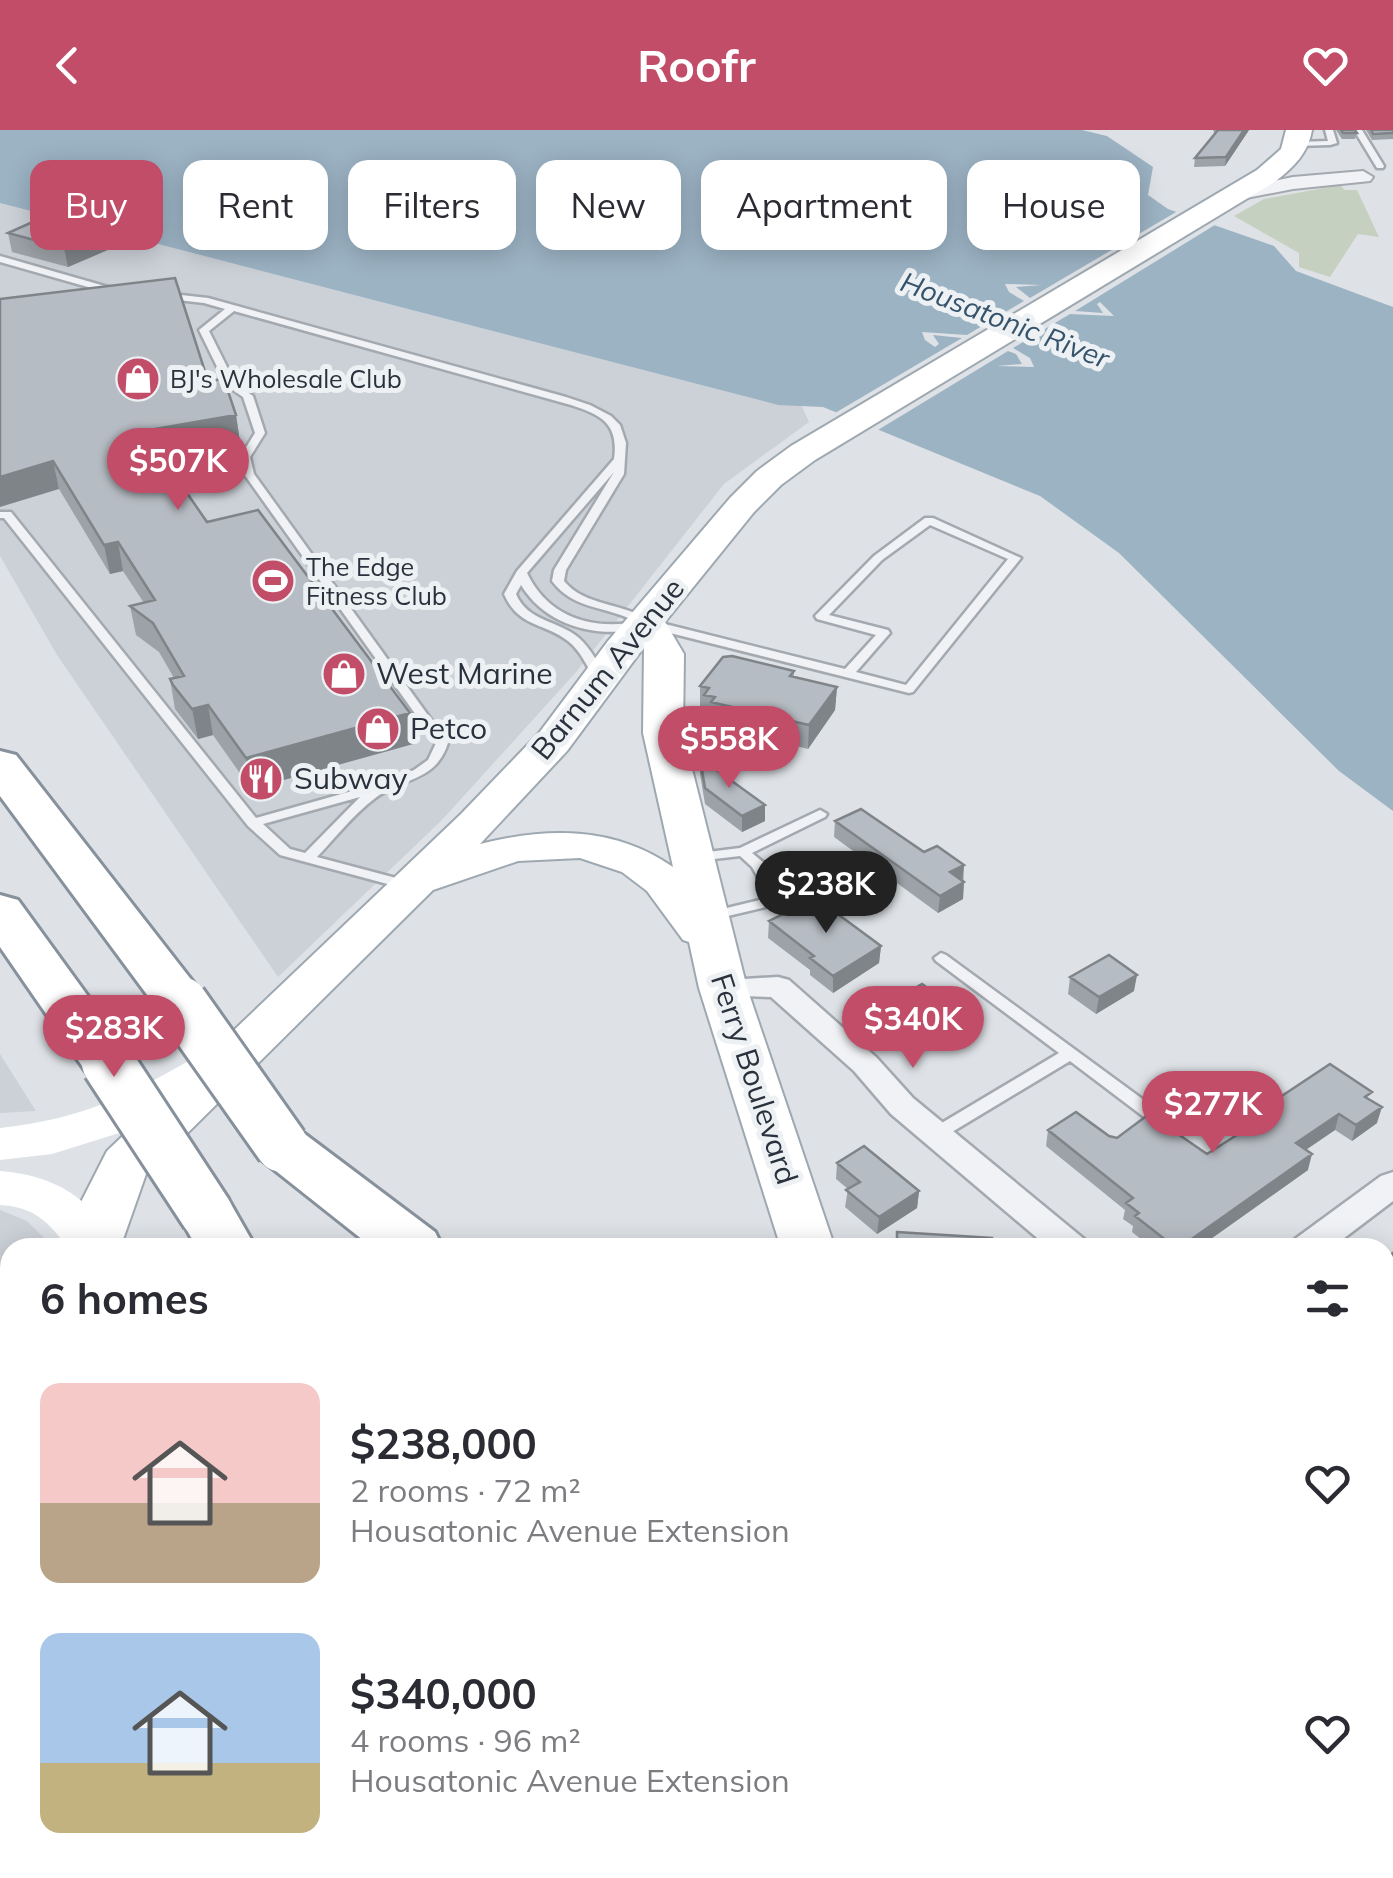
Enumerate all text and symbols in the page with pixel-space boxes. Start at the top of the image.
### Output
text: Roofr [637,37,756,93]
icon: back [40,38,95,93]
icon: heart [1298,38,1353,93]
chip: Buy [30,160,163,250]
chip: Rent [183,160,328,250]
chip: Filters [348,160,516,250]
chip: New [536,160,681,250]
chip: Apartment [701,160,947,250]
chip: House [967,160,1140,250]
water label: Housatonic River [896,264,1116,376]
shop icon: BJ's Wholesale Club [115,356,161,402]
place label: BJ's Wholesale Club [170,363,402,394]
pin: $507K [108,428,248,513]
text: $507K [129,440,227,480]
place label: The Edge Fitness Club [306,551,447,611]
sports icon: The Edge Fitness Club [250,558,296,604]
street label: Barnum Avenue [522,570,692,767]
shop icon: West Marine [321,651,367,697]
place label: West Marine [376,654,553,692]
shop icon: Petco [355,706,401,752]
pin: $558K [659,706,799,791]
place label: Petco [410,709,487,747]
text: $558K [680,718,778,758]
restaurant icon: Subway [238,756,284,802]
place label: Subway [294,759,407,797]
pin: $238K [756,851,896,936]
text: $238K [777,863,875,903]
street label: Ferry Boulevard [703,968,807,1189]
pin: $340K [843,986,983,1071]
pin: $283K [44,995,184,1080]
text: $340K [864,998,962,1038]
text: $283K [65,1007,163,1047]
pin: $277K [1143,1071,1283,1156]
text: $277K [1164,1083,1262,1123]
icon: filters [1300,1271,1355,1326]
text: 6 homes [40,1272,209,1325]
text: $238,000 [350,1417,537,1470]
icon: home [120,1423,240,1543]
icon: heart [1300,1456,1355,1511]
text: 2 rooms · 72 m² [350,1470,581,1510]
text: Housatonic Avenue Extension [350,1510,790,1550]
text: $340,000 [350,1667,537,1720]
icon: home [120,1673,240,1793]
icon: heart [1300,1706,1355,1761]
text: 4 rooms · 96 m² [350,1720,581,1760]
text: Housatonic Avenue Extension [350,1760,790,1800]

